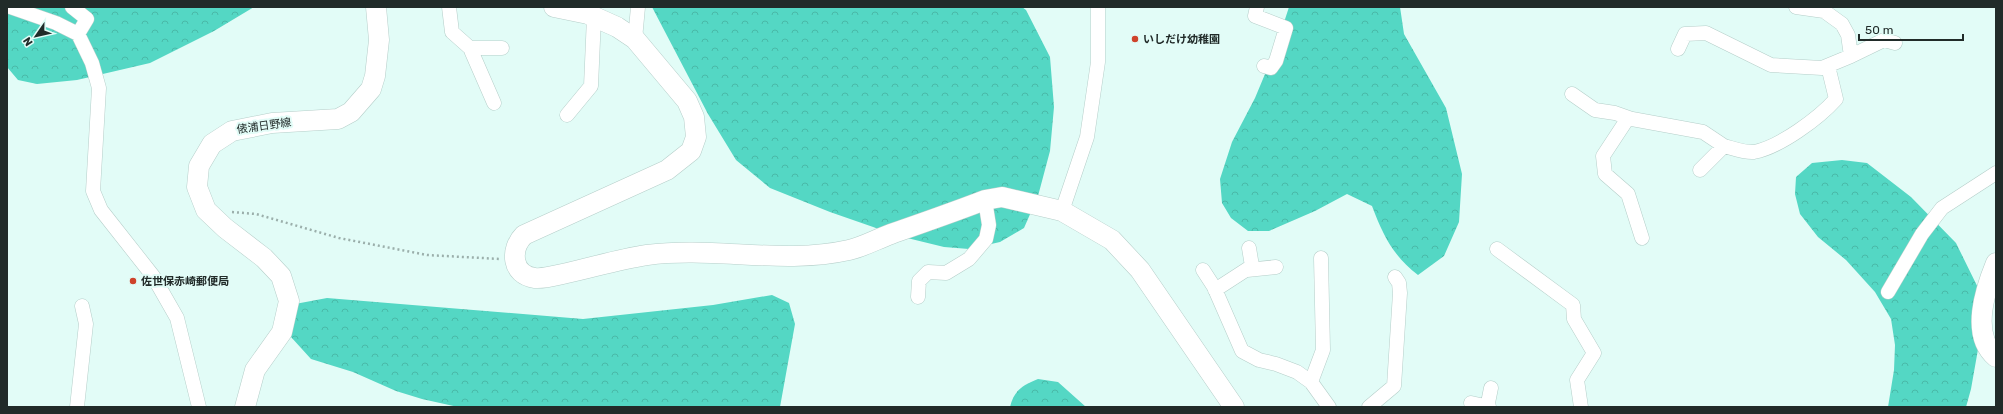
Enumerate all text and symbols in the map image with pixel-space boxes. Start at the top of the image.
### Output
north arrow [16,16,56,56]
scale bar [1859,16,1963,42]
text: 50 m [1865,23,1893,37]
place label: いしだけ幼稚園 [1143,33,1220,46]
text: N [20,34,36,48]
marker: いしだけ幼稚園 [1130,34,1140,44]
street label: 俵浦日野線 [236,116,292,136]
place label: 佐世保赤崎郵便局 [141,275,229,288]
marker: 佐世保赤崎郵便局 [128,276,138,286]

